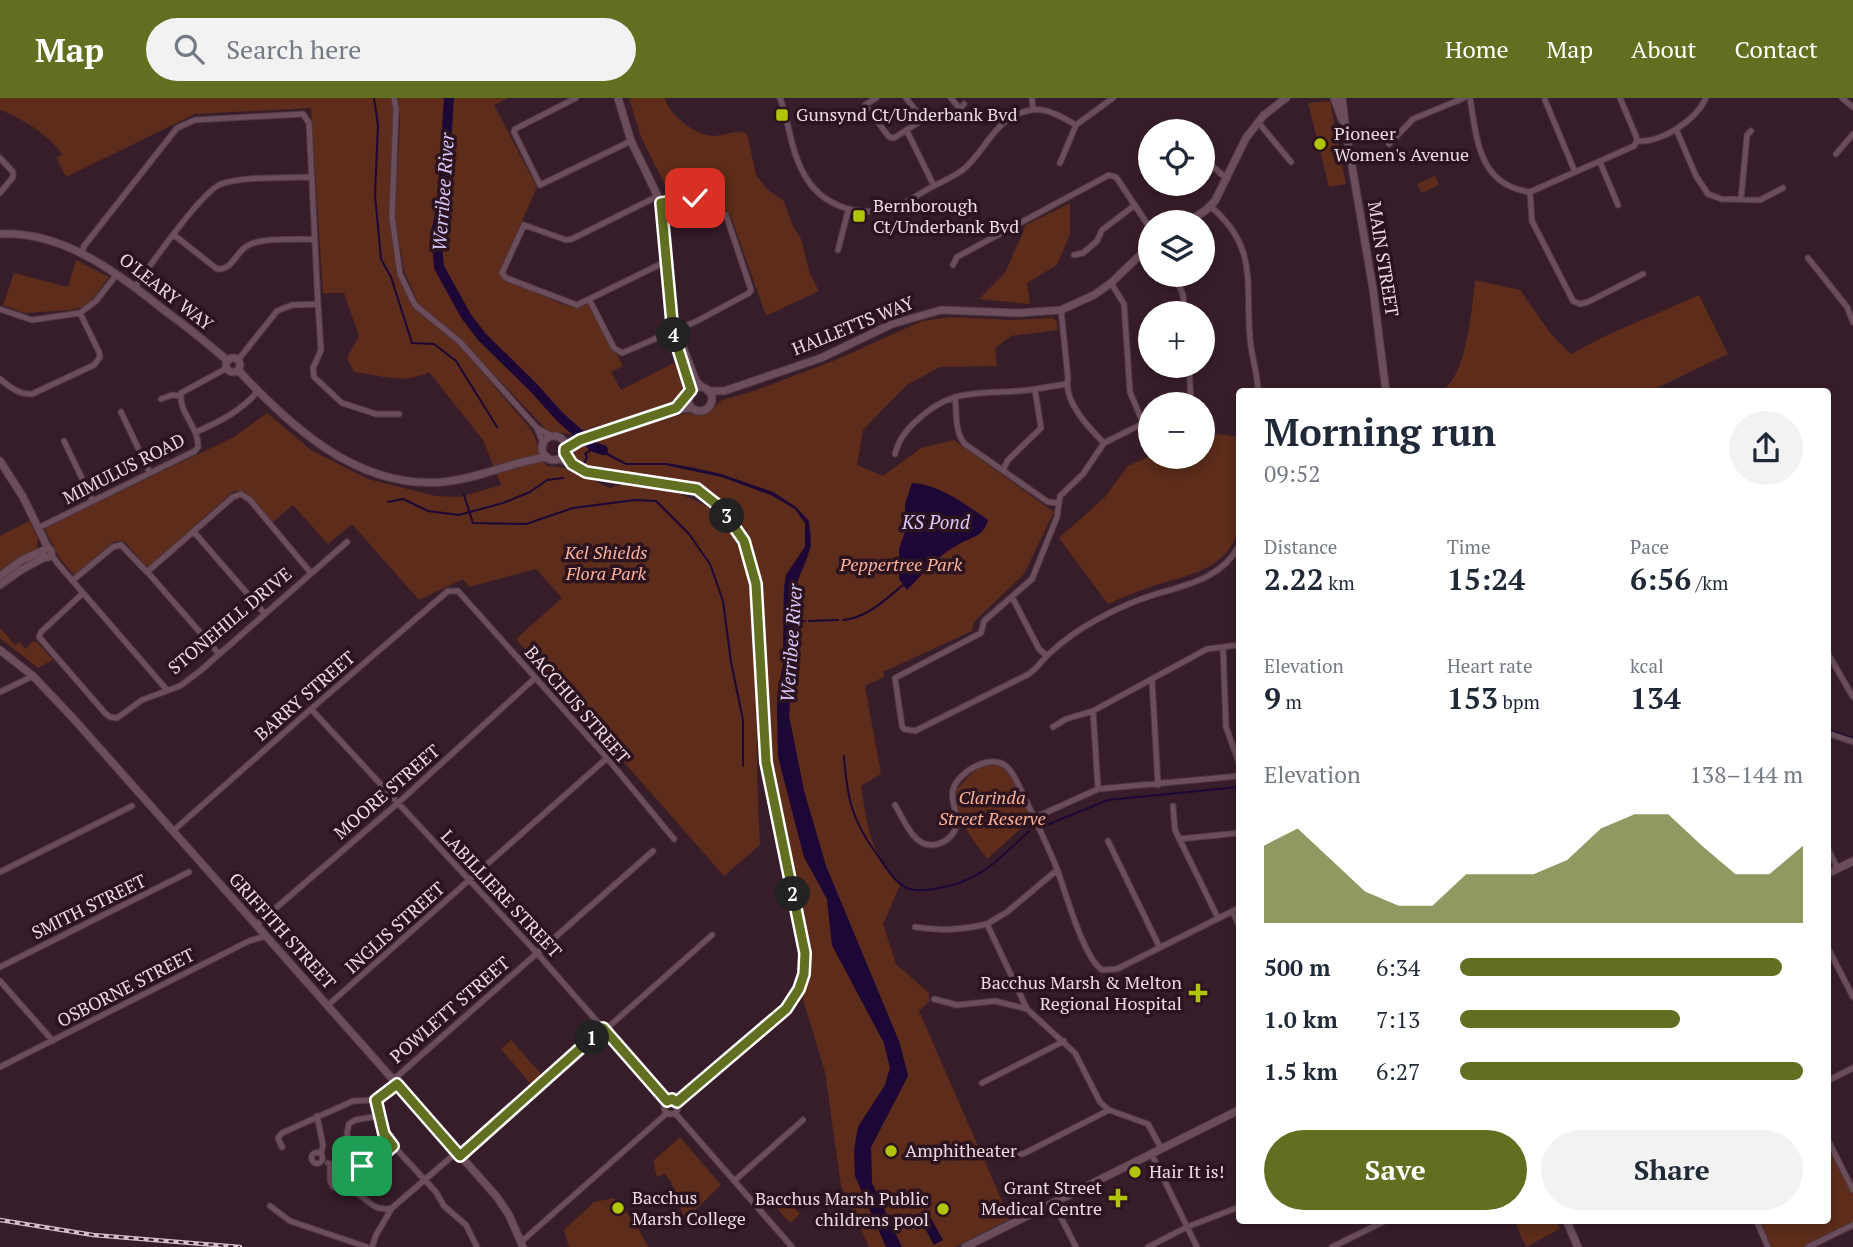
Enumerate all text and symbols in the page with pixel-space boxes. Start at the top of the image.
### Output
search box [146,18,636,81]
text: Map [35,28,104,71]
icon: search [170,30,208,68]
text: Search here [226,32,361,66]
text: Home [1445,33,1509,65]
text: Map [1547,33,1593,65]
text: About [1631,33,1697,65]
text: Contact [1735,33,1818,65]
place label: Gunsynd Ct/Underbank Bvd [796,102,1017,126]
marker: Gunsynd Ct/Underbank Bvd [774,107,790,123]
map controls [1138,119,1215,469]
button: locate [1138,119,1215,196]
place label: Pioneer Women's Avenue [1334,121,1469,166]
water label: Werribee River [426,131,459,252]
marker: Pioneer Women's Avenue [1312,136,1328,152]
pin [665,168,725,228]
icon: check [676,179,714,217]
place label: Bernborough Ct/Underbank Bvd [873,193,1019,238]
street label: MAIN STREET [1363,200,1405,318]
marker: Bernborough Ct/Underbank Bvd [851,208,867,224]
button: layers [1138,210,1215,287]
street label: O'LEARY WAY [115,247,219,336]
street label: HALLETTS WAY [788,290,917,360]
button: + [1138,301,1215,378]
pin: 4 [656,317,692,352]
text: 4 [668,322,679,347]
button: − [1138,392,1215,469]
text: Morning run [1264,407,1496,457]
button: share [1729,411,1803,485]
street label: MIMULUS ROAD [58,427,189,509]
text: 09:52 [1264,458,1321,489]
pin: 3 [710,498,744,534]
text: 3 [721,503,732,528]
water label: KS Pond [901,509,971,534]
text: Distance [1264,534,1337,559]
text: Time [1447,534,1490,559]
text: Pace [1630,534,1669,559]
park label: Kel Shields Flora Park [563,540,648,585]
park label: Peppertree Park [839,552,963,576]
text: 2.22 [1264,559,1324,599]
text: 15:24 [1447,559,1525,599]
text: 6:56 [1630,559,1691,599]
street label: STONEHILL DRIVE [163,561,296,679]
text: km [1324,570,1355,595]
text: /km [1691,570,1729,595]
water label: Werribee River [774,582,807,703]
street label: BACCHUS STREET [520,640,636,768]
street label: BARRY STREET [249,645,360,745]
text: Elevation [1264,653,1344,678]
text: Heart rate [1447,653,1532,678]
text: kcal [1630,653,1664,678]
text: 9 [1264,678,1281,718]
text: 153 [1447,678,1498,718]
text: 134 [1630,678,1681,718]
text: m [1281,689,1302,714]
text: bpm [1498,689,1540,714]
street label: MOORE STREET [328,739,444,844]
text: Elevation [1264,759,1361,790]
text: 138–144 m [1690,759,1803,790]
park label: Clarinda Street Reserve [938,785,1046,830]
street label: LABILLIERE STREET [436,824,567,963]
street label: GRIFFITH STREET [224,867,342,994]
street label: SMITH STREET [27,868,150,944]
street label: INGLIS STREET [339,876,449,978]
pin: 2 [776,876,810,912]
text: 2 [787,881,798,906]
street label: OSBORNE STREET [53,942,198,1032]
street label: POWLETT STREET [384,951,514,1068]
text: 500 m [1264,952,1330,983]
text: 6:34 [1376,952,1420,983]
place label: Bacchus Marsh & Melton Regional Hospital [981,970,1182,1015]
marker: Bacchus Marsh & Melton Regional Hospital [1188,983,1208,1003]
text: 1.0 km [1264,1004,1338,1035]
text: 7:13 [1376,1004,1420,1035]
pin: 1 [574,1020,610,1056]
text: 1 [586,1025,597,1050]
text: 1.5 km [1264,1056,1338,1087]
text: 6:27 [1376,1056,1420,1087]
button: Save [1264,1130,1527,1210]
button: Share [1541,1130,1803,1210]
pin [332,1136,392,1196]
place label: Amphitheater [905,1138,1017,1162]
marker: Amphitheater [883,1143,899,1159]
icon: arrive [343,1147,381,1185]
place label: Hair It is! [1149,1159,1224,1183]
marker: Hair It is! [1127,1164,1143,1180]
place label: Grant Street Medical Centre [981,1175,1102,1220]
place label: Bacchus Marsh College [632,1185,746,1230]
place label: Bacchus Marsh Public childrens pool [755,1186,929,1231]
marker: Grant Street Medical Centre [1108,1188,1128,1208]
marker: Bacchus Marsh College [610,1200,626,1216]
marker: Bacchus Marsh Public childrens pool [935,1201,951,1217]

